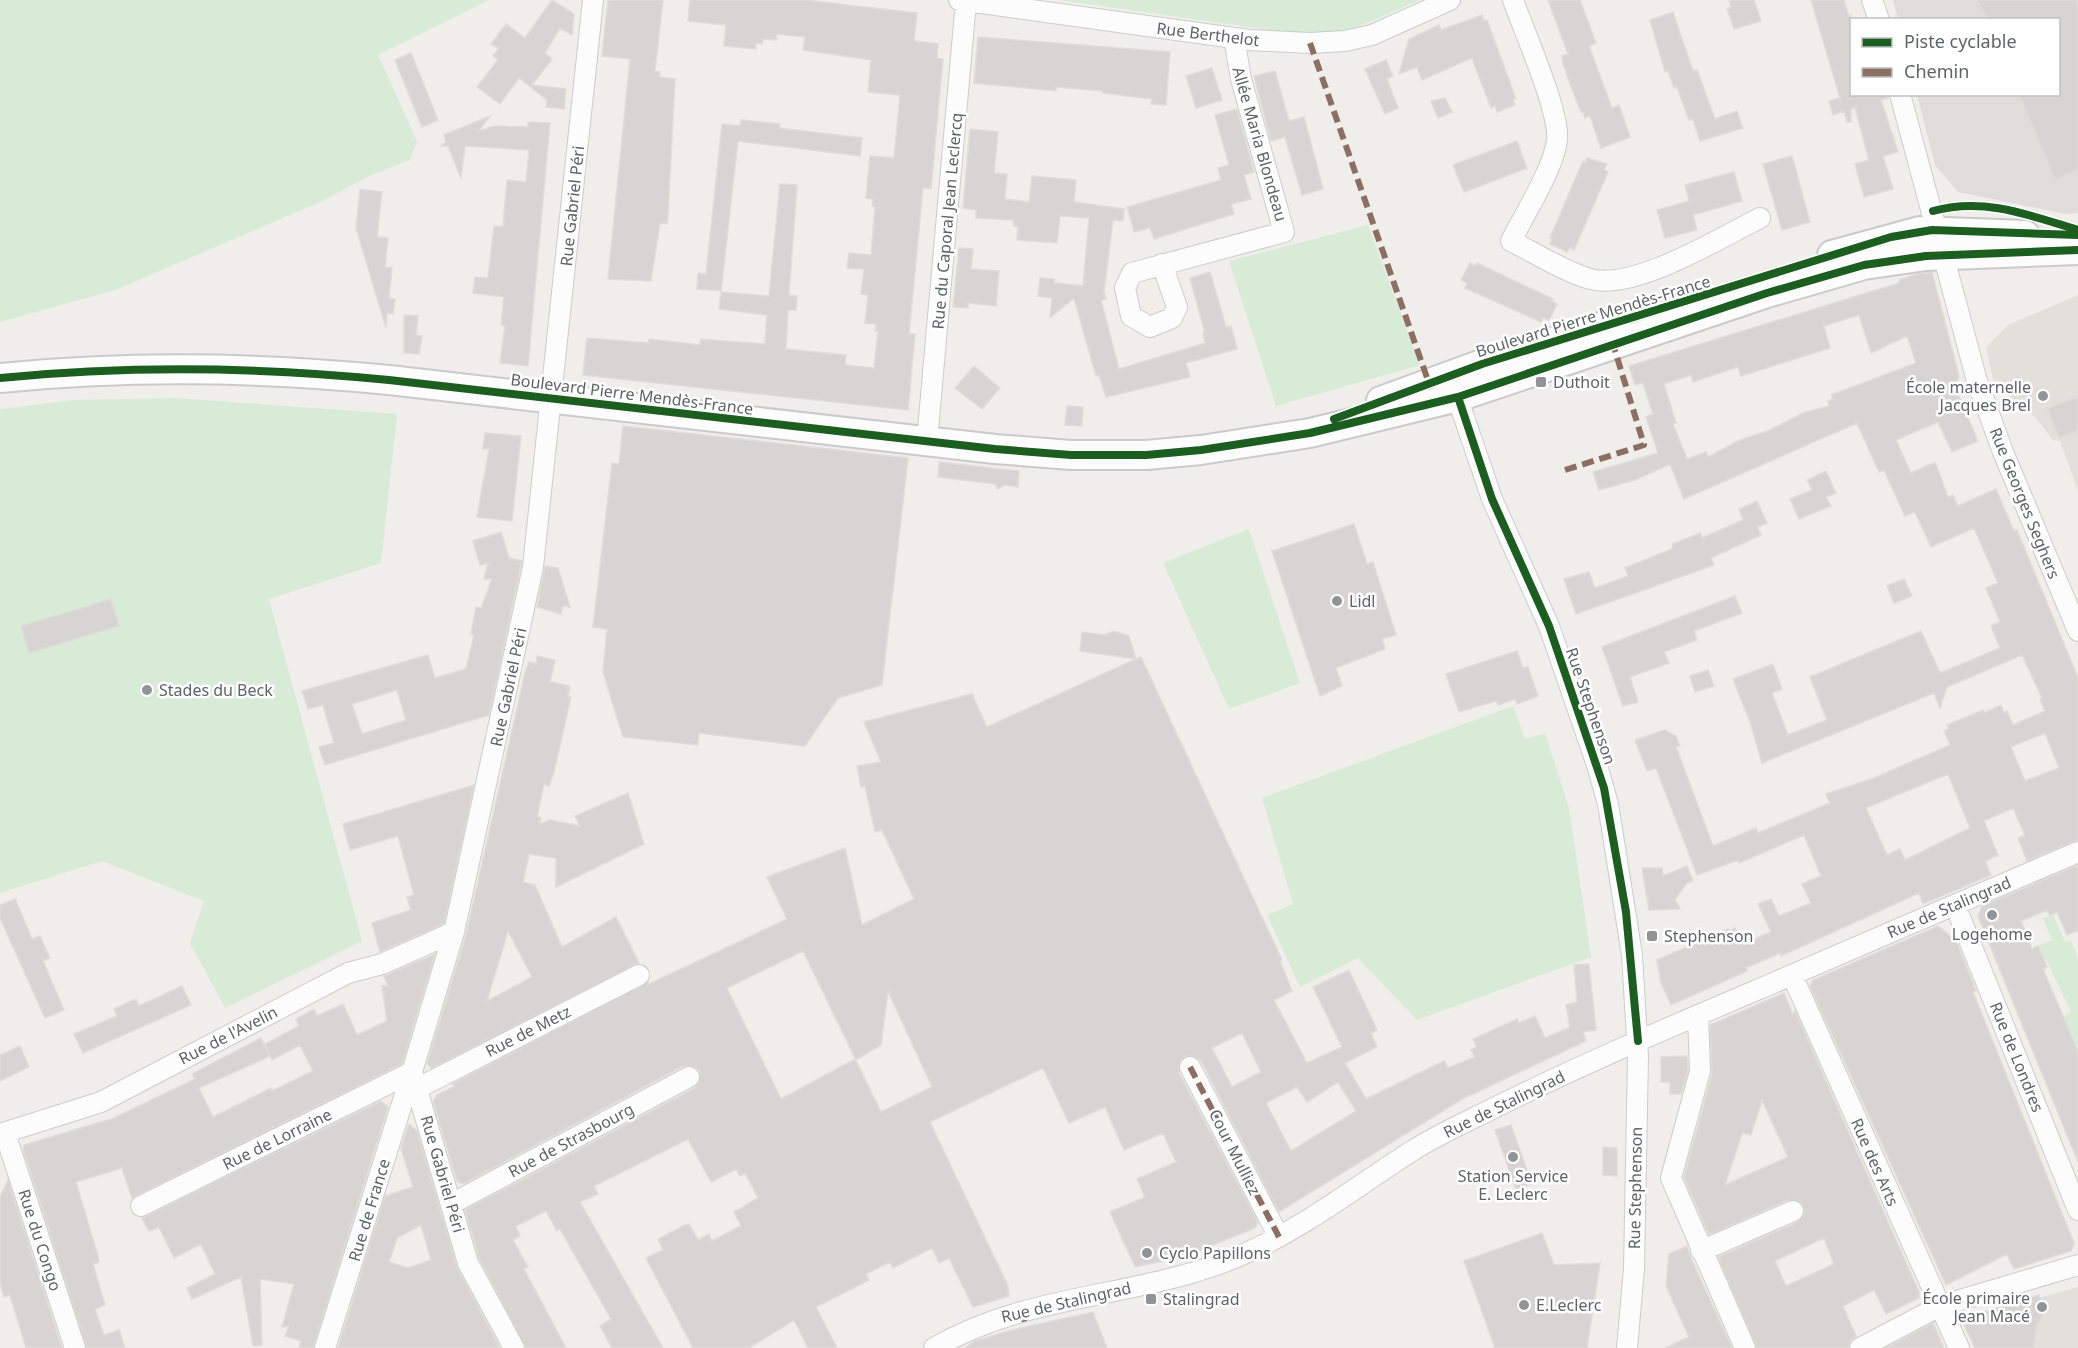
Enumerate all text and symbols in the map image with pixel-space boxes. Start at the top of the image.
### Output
street label: Rue Berthelot [1155,17,1261,51]
legend [1850,18,2060,96]
text: Piste cyclable [1904,29,2017,53]
text: Chemin [1904,59,1969,83]
street label: Allée Maria Blondeau [1227,64,1293,224]
street label: Rue du Caporal Jean Leclercq [927,112,967,330]
street label: Rue Gabriel Péri [555,145,589,267]
street label: Boulevard Pierre Mendès-France [1473,270,1713,362]
street label: Boulevard Pierre Mendès-France [509,368,755,420]
place label: Duthoit [1553,371,1610,393]
marker: Duthoit [1534,375,1548,389]
place label: École maternelle Jacques Brel [1906,376,2031,416]
marker: École maternelle Jacques Brel [2036,389,2050,403]
street label: Rue Georges Seghers [1985,424,2065,582]
place label: Lidl [1349,590,1375,612]
marker: Lidl [1330,594,1344,608]
street label: Rue Gabriel Péri [485,626,531,748]
street label: Rue Stephenson [1561,645,1621,767]
place label: Stades du Beck [159,679,273,701]
marker: Stades du Beck [140,683,154,697]
street label: Rue de Stalingrad [1884,871,2014,943]
marker: Logehome [1985,908,1999,922]
place label: Logehome [1952,923,2032,945]
place label: Stephenson [1664,925,1753,947]
marker: Stephenson [1645,929,1659,943]
street label: Rue de Londres [1985,999,2049,1115]
street label: Rue de Metz [482,1000,574,1062]
street label: Rue de l'Avelin [175,1001,281,1069]
street label: Rue de Stalingrad [1440,1065,1568,1143]
street label: Rue de Strasbourg [504,1098,638,1182]
street label: Rue de Lorraine [219,1103,335,1175]
street label: Cour Mulliez [1204,1105,1266,1199]
street label: Rue Gabriel Péri [416,1113,470,1235]
street label: Rue des Arts [1846,1115,1904,1209]
street label: Rue Stephenson [1623,1127,1647,1249]
marker: Station Service E. Leclerc [1506,1150,1520,1164]
street label: Rue de France [343,1156,395,1264]
place label: Station Service E. Leclerc [1458,1165,1568,1205]
street label: Rue du Congo [13,1186,67,1294]
place label: Cyclo Papillons [1159,1242,1271,1264]
marker: Cyclo Papillons [1140,1246,1154,1260]
street label: Rue de Stalingrad [999,1276,1133,1328]
place label: École primaire Jean Macé [1922,1287,2030,1327]
place label: Stalingrad [1163,1288,1240,1310]
marker: Stalingrad [1144,1292,1158,1306]
place label: E.Leclerc [1536,1294,1602,1316]
marker: E.Leclerc [1517,1298,1531,1312]
marker: École primaire Jean Macé [2035,1300,2049,1314]

